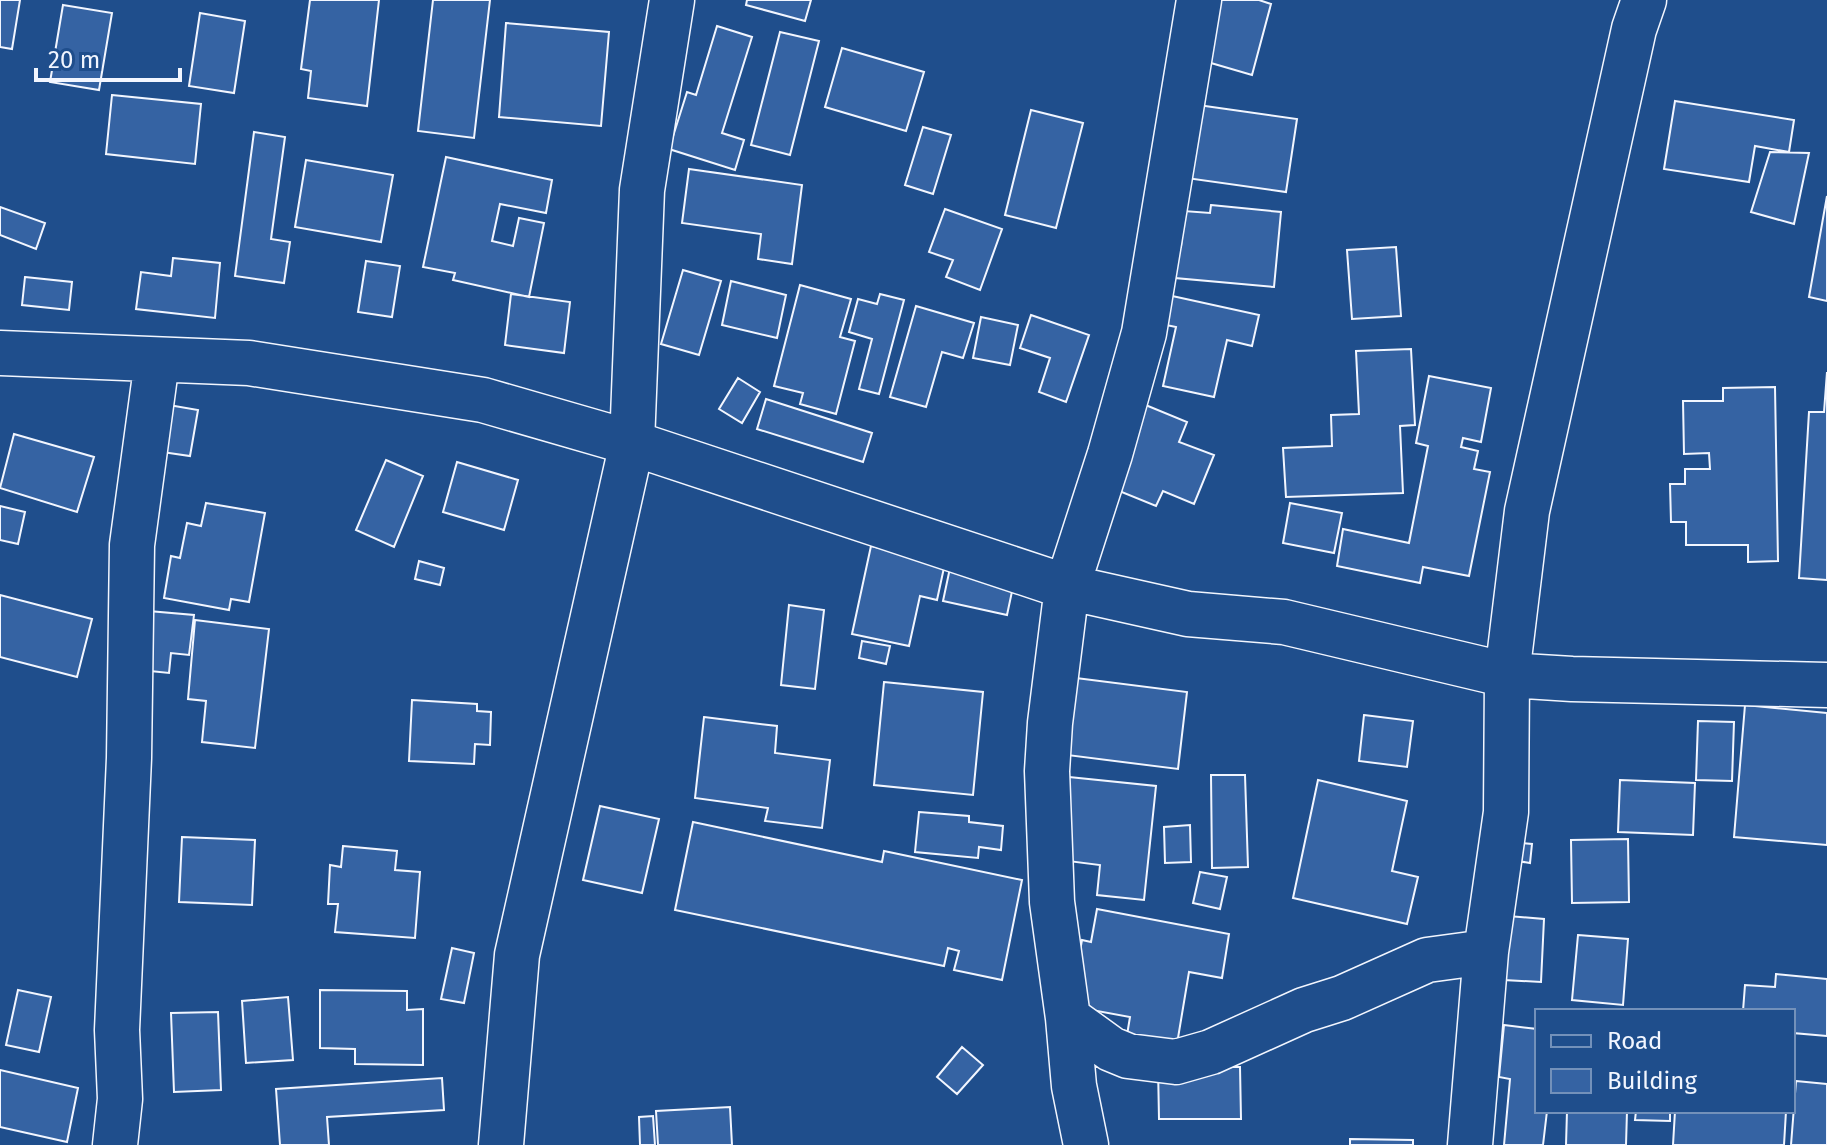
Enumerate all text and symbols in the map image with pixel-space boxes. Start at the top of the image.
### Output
scale bar [36,32,180,82]
text: 20 m [48,46,100,74]
legend [1535,1009,1795,1113]
text: Road [1607,1027,1662,1055]
text: Building [1607,1067,1697,1095]

